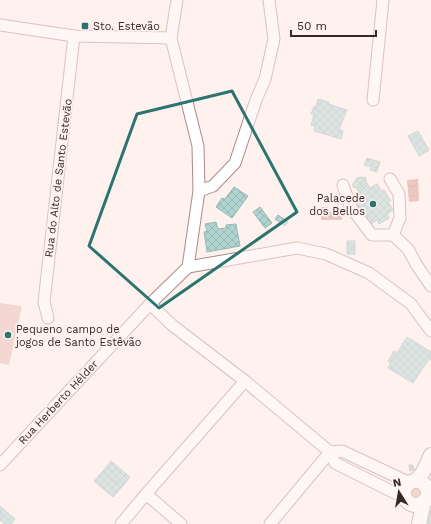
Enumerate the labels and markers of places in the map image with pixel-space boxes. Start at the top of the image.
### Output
place label: Sto. Estevão [93,20,160,33]
marker: Sto. Estevão [80,21,90,31]
place label: Palacede dos Bellos [309,192,365,218]
marker: Palacede dos Bellos [368,199,378,209]
place label: Pequeno campo de jogos de Santo Estêvão [15,323,141,349]
marker: Pequeno campo de jogos de Santo Estêvão [3,330,13,340]

